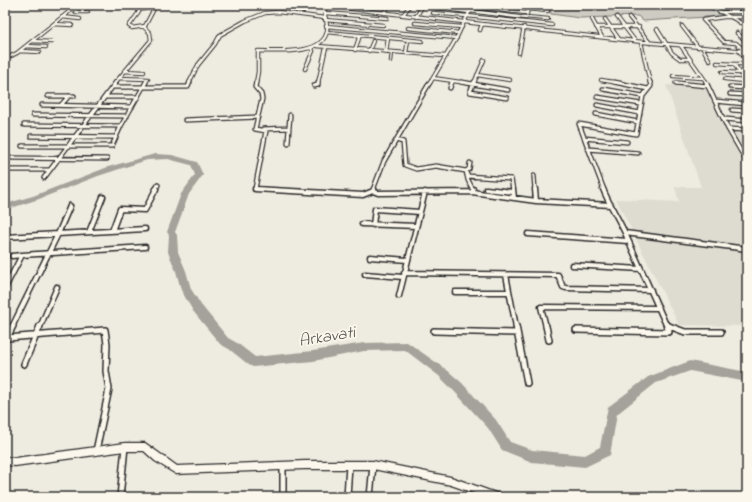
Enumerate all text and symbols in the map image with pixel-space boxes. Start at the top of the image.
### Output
water label: Arkavati [297,320,359,354]

